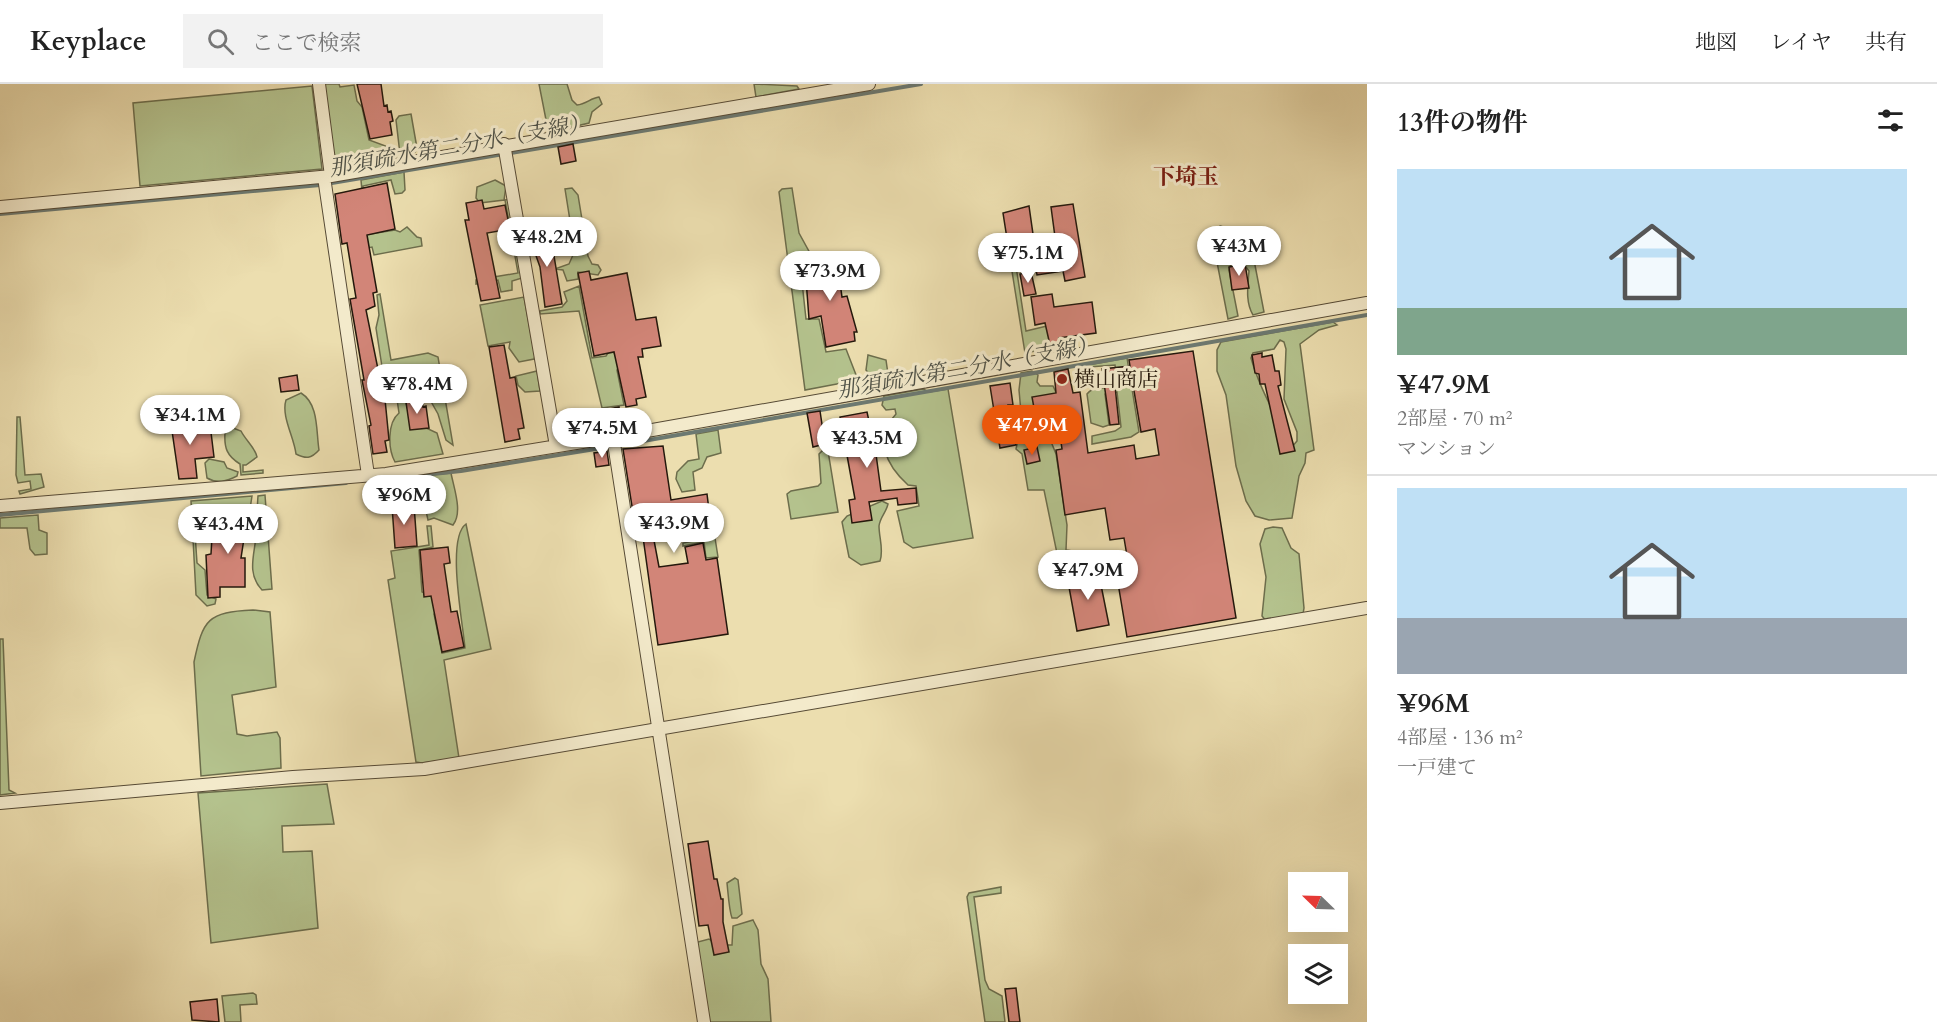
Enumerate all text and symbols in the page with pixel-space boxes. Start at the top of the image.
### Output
search box [183,14,603,68]
text: Keyplace [30,22,147,60]
icon: search [204,25,237,58]
text: ここで検索 [252,28,362,58]
text: 地図 [1695,28,1737,57]
text: レイヤ [1770,28,1832,57]
text: 共有 [1865,28,1907,57]
icon: filters [1874,104,1907,137]
text: 13件の物件 [1397,105,1528,140]
water label: 那須疏水第二分水（支線） [327,108,592,184]
district label: 下埼玉 [1153,162,1219,192]
icon: home [1598,208,1706,316]
pin: ¥48.2M [498,217,596,268]
text: ¥48.2M [511,223,583,250]
pin: ¥43M [1203,226,1275,277]
text: ¥43M [1211,232,1267,259]
pin: ¥75.1M [979,233,1077,284]
text: ¥75.1M [992,239,1064,266]
pin: ¥73.9M [781,251,879,302]
text: ¥73.9M [794,257,866,284]
water label: 那須疏水第二分水（支線） [835,330,1100,406]
pin: ¥78.4M [368,364,466,415]
place label: 横山商店 [1074,365,1158,394]
text: ¥47.9M [1397,367,1490,402]
text: ¥78.4M [381,370,453,397]
marker: 横山商店 [1055,372,1069,386]
pin: ¥34.1M [141,395,239,446]
text: ¥34.1M [154,401,226,428]
pin: ¥47.9M [983,405,1081,456]
text: 2部屋 · 70 m² [1397,405,1513,432]
pin: ¥74.5M [553,408,651,459]
text: ¥47.9M [996,411,1068,438]
text: ¥74.5M [566,414,638,441]
pin: ¥43.5M [818,418,916,469]
text: ¥43.5M [831,424,903,451]
text: マンション [1397,435,1496,462]
pin: ¥96M [368,475,440,526]
text: ¥96M [376,481,432,508]
pin: ¥43.9M [625,503,723,554]
pin: ¥43.4M [179,504,277,555]
text: ¥43.9M [638,509,710,536]
text: ¥43.4M [192,510,264,537]
icon: home [1598,527,1706,635]
pin: ¥47.9M [1039,550,1137,601]
text: ¥47.9M [1052,556,1124,583]
text: ¥96M [1397,686,1470,721]
text: 4部屋 · 136 m² [1397,724,1523,751]
text: 一戸建て [1397,754,1477,781]
north arrow [1288,872,1348,932]
map controls [1288,872,1348,1004]
button: layers [1288,944,1348,1004]

